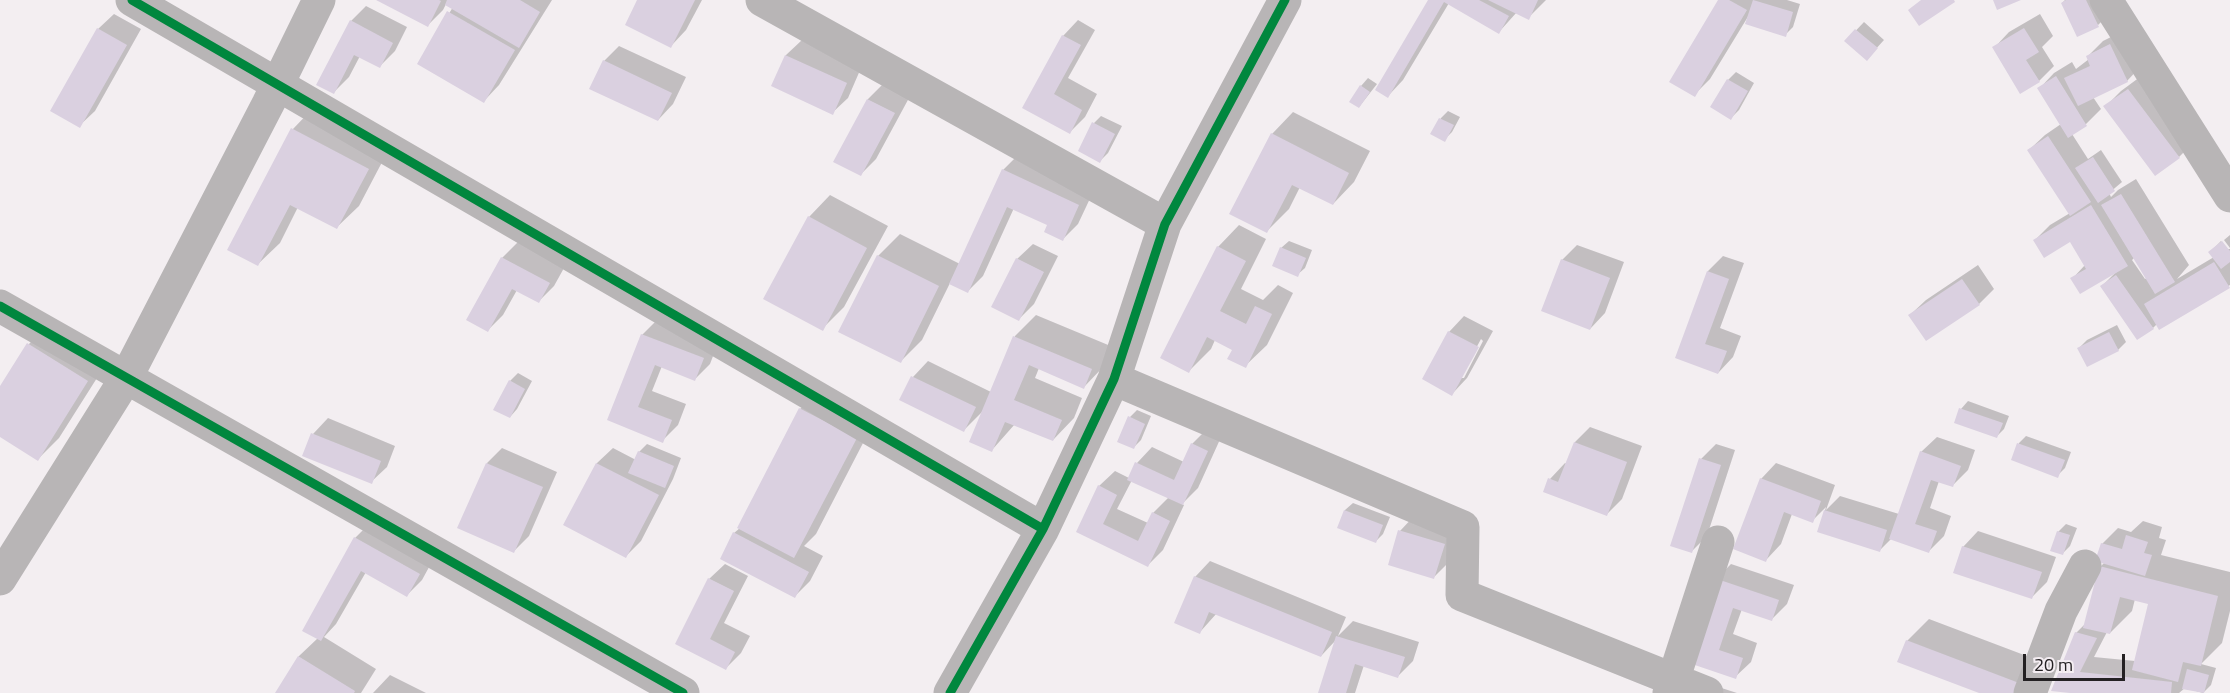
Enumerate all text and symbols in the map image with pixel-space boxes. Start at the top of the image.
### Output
scale bar [2026,642,2128,680]
text: 20 m [2034,651,2073,678]

